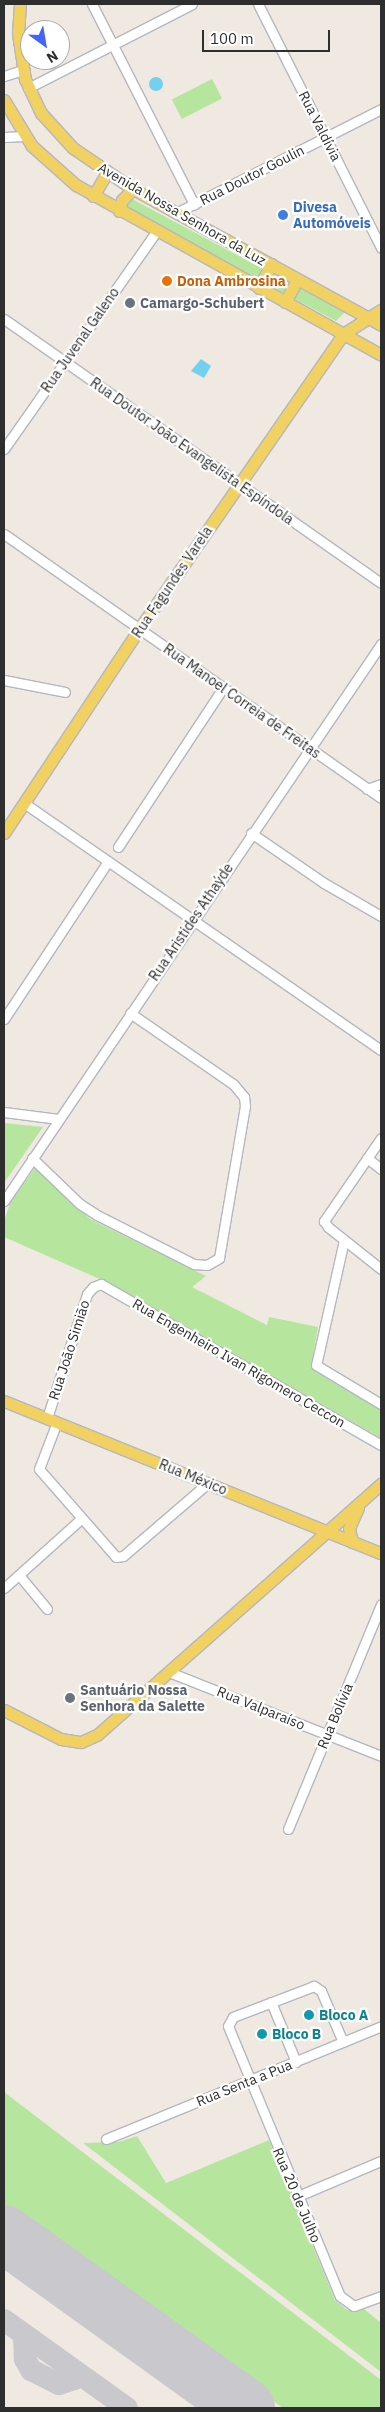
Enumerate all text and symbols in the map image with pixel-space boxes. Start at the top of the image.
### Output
north arrow [20,20,70,70]
scale bar [205,20,332,52]
text: 100 m [210,29,254,48]
text: N [43,47,61,67]
street label: Rua Valdívia [295,88,345,164]
street label: Rua Doutor Goulin [197,141,307,209]
street label: Avenida Nossa Senhora da Luz [95,159,269,269]
place label: Divesa Automóveis [293,199,371,232]
marker: Divesa Automóveis [277,209,289,221]
place label: Dona Ambrosina [177,273,286,289]
marker: Dona Ambrosina [161,275,173,287]
street label: Rua Juvenal Galeno [37,284,123,396]
place label: Camargo-Schubert [140,295,264,311]
marker: Camargo-Schubert [124,297,136,309]
street label: Rua Doutor João Evangelista Espíndola [87,374,297,528]
street label: Rua Fagundes Varela [128,523,216,641]
street label: Rua Manoel Correia de Freitas [160,640,324,762]
street label: Rua Aristides Athaýde [145,860,237,984]
street label: Rua Engenheiro Ivan Rigomero Ceccon [130,1295,348,1431]
street label: Rua João Simião [45,1298,93,1402]
street label: Rua México [156,1456,230,1498]
street label: Rua Bolívia [314,1681,356,1751]
place label: Santuário Nossa Senhora da Salette [80,1682,205,1714]
street label: Rua Valparaíso [215,1683,307,1733]
marker: Santuário Nossa Senhora da Salette [64,1692,76,1704]
place label: Bloco A [319,2007,368,2023]
marker: Bloco A [303,2009,315,2021]
place label: Bloco B [272,2026,321,2042]
marker: Bloco B [256,2028,268,2040]
street label: Rua Senta a Pua [194,2056,294,2110]
street label: Rua 20 de Julho [269,2145,325,2245]

